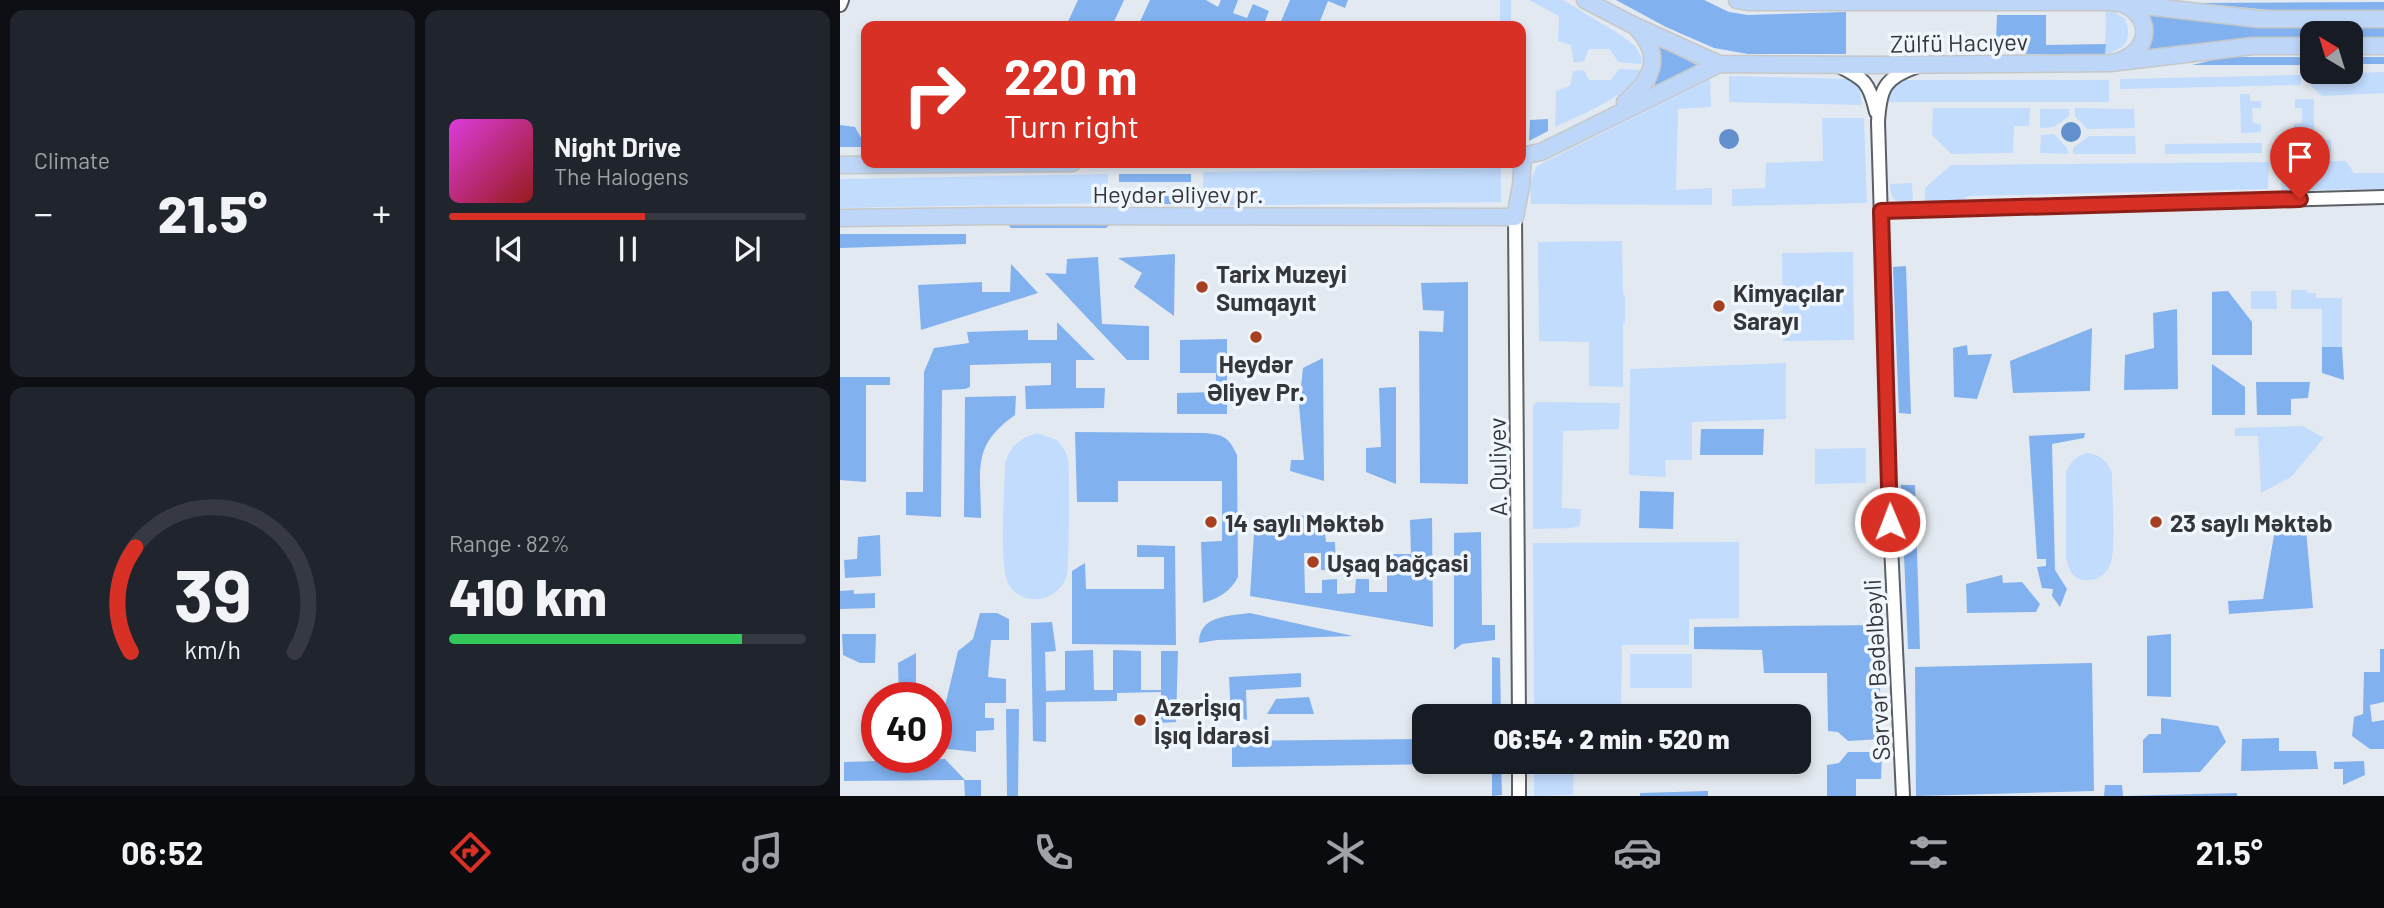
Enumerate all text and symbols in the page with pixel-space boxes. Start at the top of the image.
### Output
north arrow [2300,21,2362,84]
map controls [2300,21,2363,84]
street label: Zülfü Hacıyev [1890,26,2028,58]
text: 220 m [1004,46,1138,105]
icon: right [889,49,980,140]
text: Turn right [1004,106,1139,144]
pin [2270,127,2330,199]
text: Night Drive [554,131,681,162]
icon: arrive [2281,138,2319,176]
text: Climate [34,146,110,174]
text: The Halogens [554,162,689,190]
street label: Heydər Əliyev pr. [1092,179,1264,208]
text: 21.5° [158,181,267,243]
text: − [34,189,53,235]
text: + [372,189,391,235]
icon: previous [490,230,528,268]
icon: pause [609,230,647,268]
icon: next [728,230,766,268]
place label: Tarix Muzeyi Sumqayıt [1216,259,1347,316]
place label: Kimyaçılar Sarayı [1733,278,1844,335]
marker: Tarix Muzeyi Sumqayıt [1194,279,1210,295]
marker: Kimyaçılar Sarayı [1711,298,1727,314]
marker: Heydər Əliyev Pr. [1248,329,1264,345]
place label: Heydər Əliyev Pr. [1207,349,1305,406]
street label: A. Quliyev [1482,417,1512,517]
position arrow [1853,485,1927,559]
place label: 14 saylı Məktəb [1225,508,1384,537]
place label: 23 saylı Məktəb [2170,508,2332,537]
marker: 14 saylı Məktəb [1203,514,1219,530]
marker: 23 saylı Məktəb [2148,514,2164,530]
text: Range · 82% [449,529,570,557]
place label: Uşaq bağçasi [1327,548,1469,577]
text: 39 [174,550,251,638]
marker: Uşaq bağçasi [1305,554,1321,570]
text: 410 km [449,564,607,626]
street label: Sərvər Bədəlbəyli [1857,578,1895,762]
text: km/h [184,634,241,664]
speed limit sign: 40 [861,682,952,773]
place label: Azərİşıq İşıq İdarəsi [1154,692,1270,749]
marker: Azərİşıq İşıq İdarəsi [1132,712,1148,728]
text: 06:54 · 2 min · 520 m [1493,723,1730,754]
icon: directions [446,828,495,877]
icon: music [738,828,787,877]
icon: phone [1029,828,1078,877]
icon: climate [1321,828,1370,877]
icon: car [1613,828,1662,877]
icon: filters [1904,828,1953,877]
text: 06:52 [121,833,204,871]
text: 21.5° [2196,833,2263,871]

